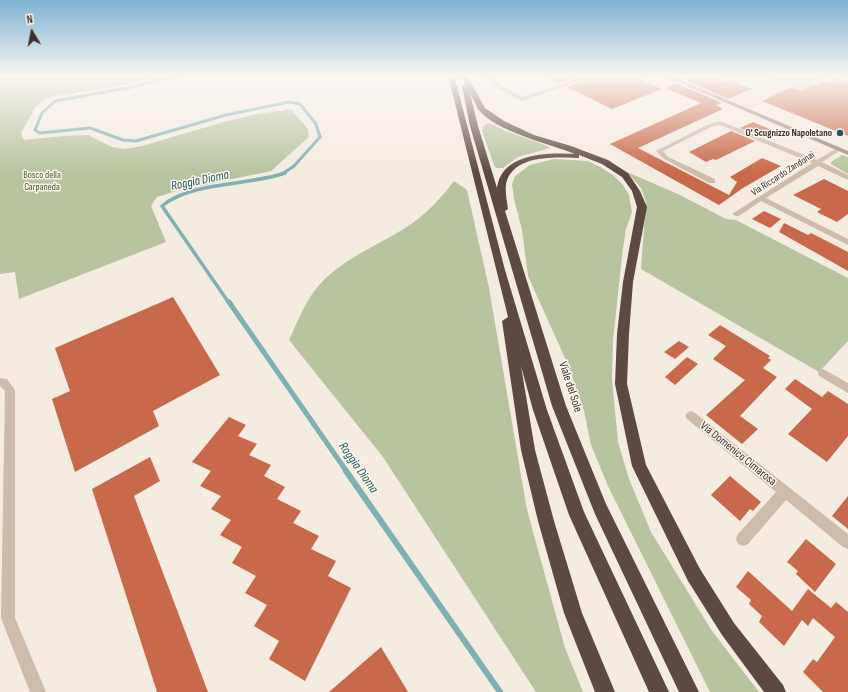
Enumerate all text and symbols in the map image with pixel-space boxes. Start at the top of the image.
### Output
north arrow [12,12,52,52]
text: N [26,13,34,27]
place label: O' Scugnizzo Napoletano [746,127,832,139]
marker: O' Scugnizzo Napoletano [835,128,845,138]
street label: Via Riccardo Zandonai [749,149,817,199]
water label: Roggia Dioma [170,167,230,195]
park label: Bosco della Carpaneda [23,169,61,192]
street label: Viale del Sole [555,360,585,414]
street label: Via Domenico Cimarosa [697,419,779,489]
water label: Roggia Dioma [335,440,381,496]

